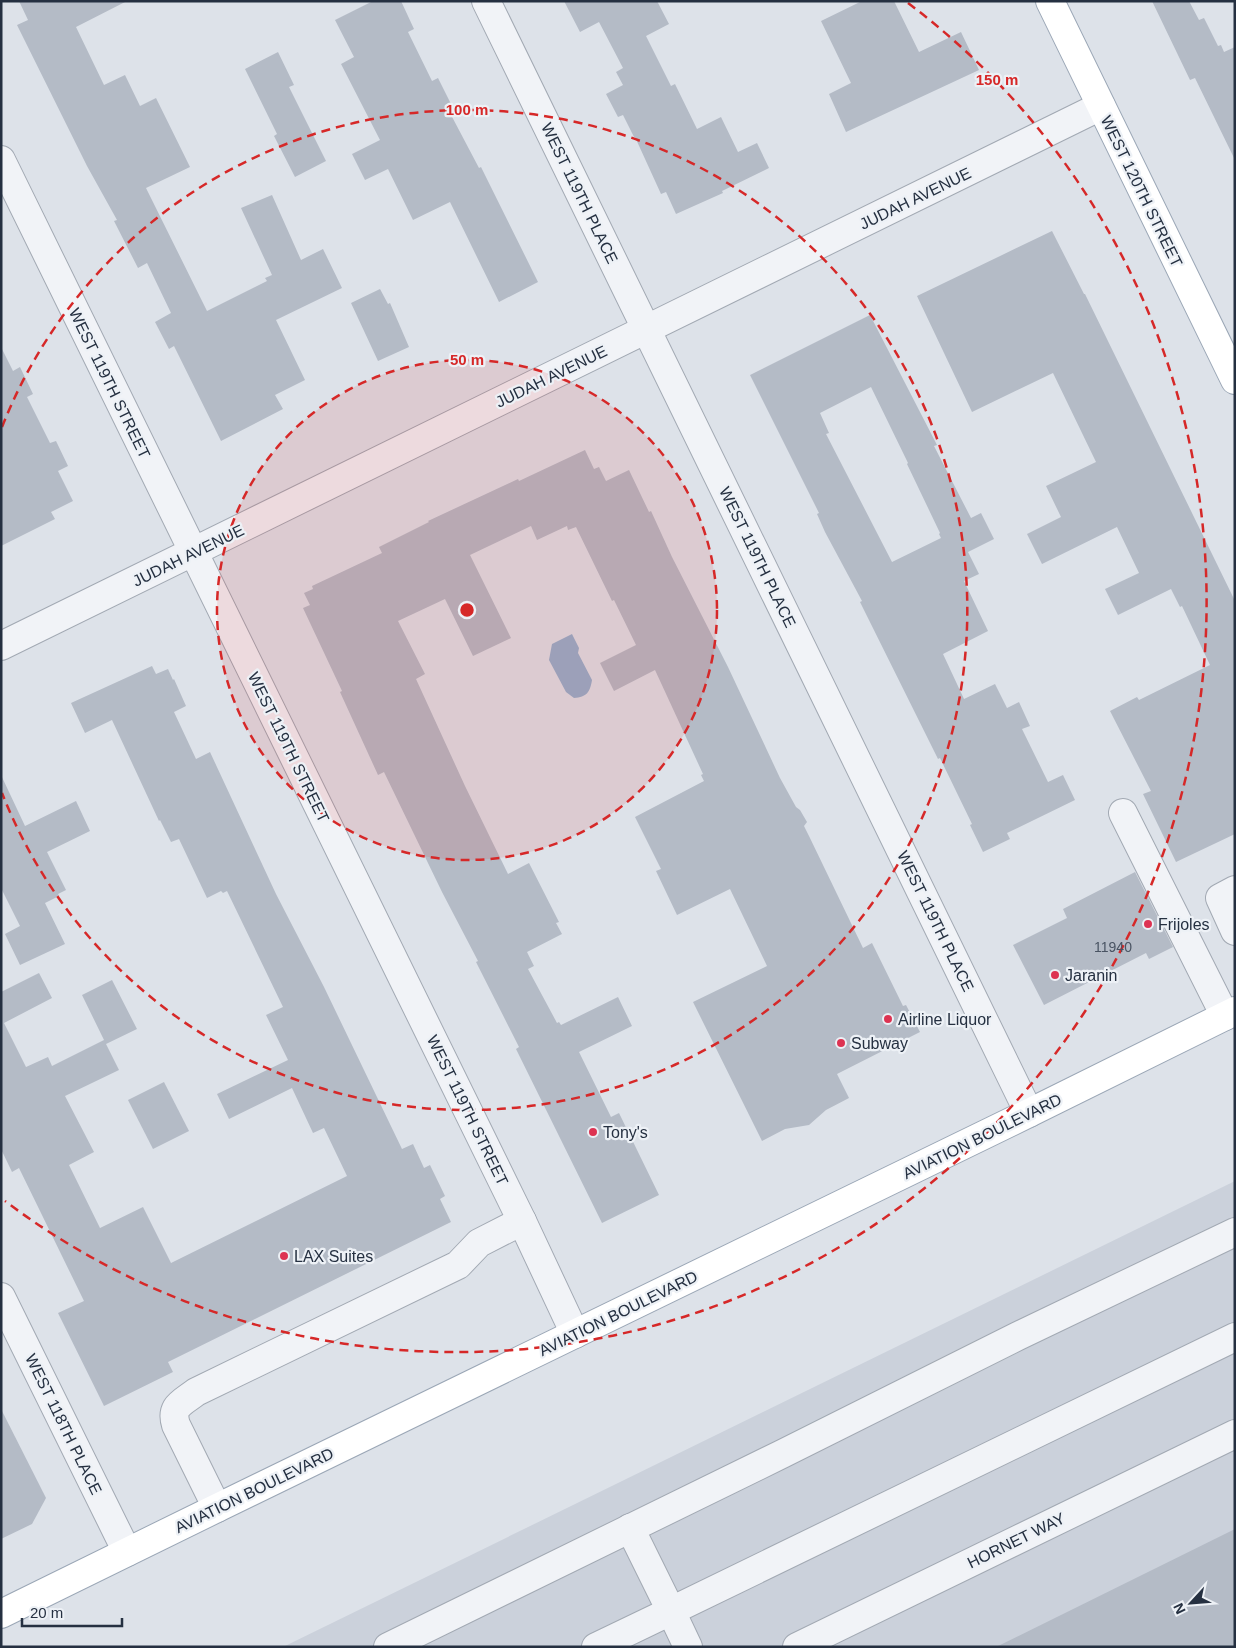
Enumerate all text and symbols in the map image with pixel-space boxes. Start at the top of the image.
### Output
text: 150 m [976,71,1018,88]
text: 100 m [446,101,488,118]
street label: WEST 120TH STREET [1098,113,1186,270]
street label: WEST 119TH PLACE [538,120,621,266]
street label: JUDAH AVENUE [857,164,974,233]
street label: WEST 119TH STREET [66,305,153,461]
street label: JUDAH AVENUE [493,342,610,411]
text: 50 m [450,351,484,368]
street label: WEST 119TH PLACE [716,484,799,630]
street label: JUDAH AVENUE [130,521,247,590]
centre of rings [458,601,476,619]
street label: WEST 119TH STREET [245,669,332,825]
street label: WEST 119TH PLACE [894,848,977,994]
place label: Frijoles [1158,916,1210,933]
marker: Frijoles [1142,918,1154,930]
house number: 11940 [1094,939,1132,955]
place label: Jaranin [1065,967,1117,984]
marker: Jaranin [1049,969,1061,981]
place label: Airline Liquor [898,1011,992,1028]
marker: Airline Liquor [882,1013,894,1025]
street label: WEST 119TH STREET [424,1032,511,1188]
place label: Subway [851,1035,908,1052]
marker: Subway [835,1037,847,1049]
street label: AVIATION BOULEVARD [900,1091,1064,1182]
place label: Tony's [603,1124,648,1141]
marker: Tony's [587,1126,599,1138]
place label: LAX Suites [294,1248,373,1265]
marker: LAX Suites [278,1250,290,1262]
street label: AVIATION BOULEVARD [536,1268,700,1359]
street label: WEST 118TH PLACE [22,1351,105,1497]
street label: AVIATION BOULEVARD [172,1445,336,1536]
street label: HORNET WAY [965,1509,1068,1571]
north arrow [1166,1578,1216,1628]
scale bar [22,1596,122,1628]
text: N [1170,1601,1189,1617]
text: 20 m [30,1604,63,1621]

